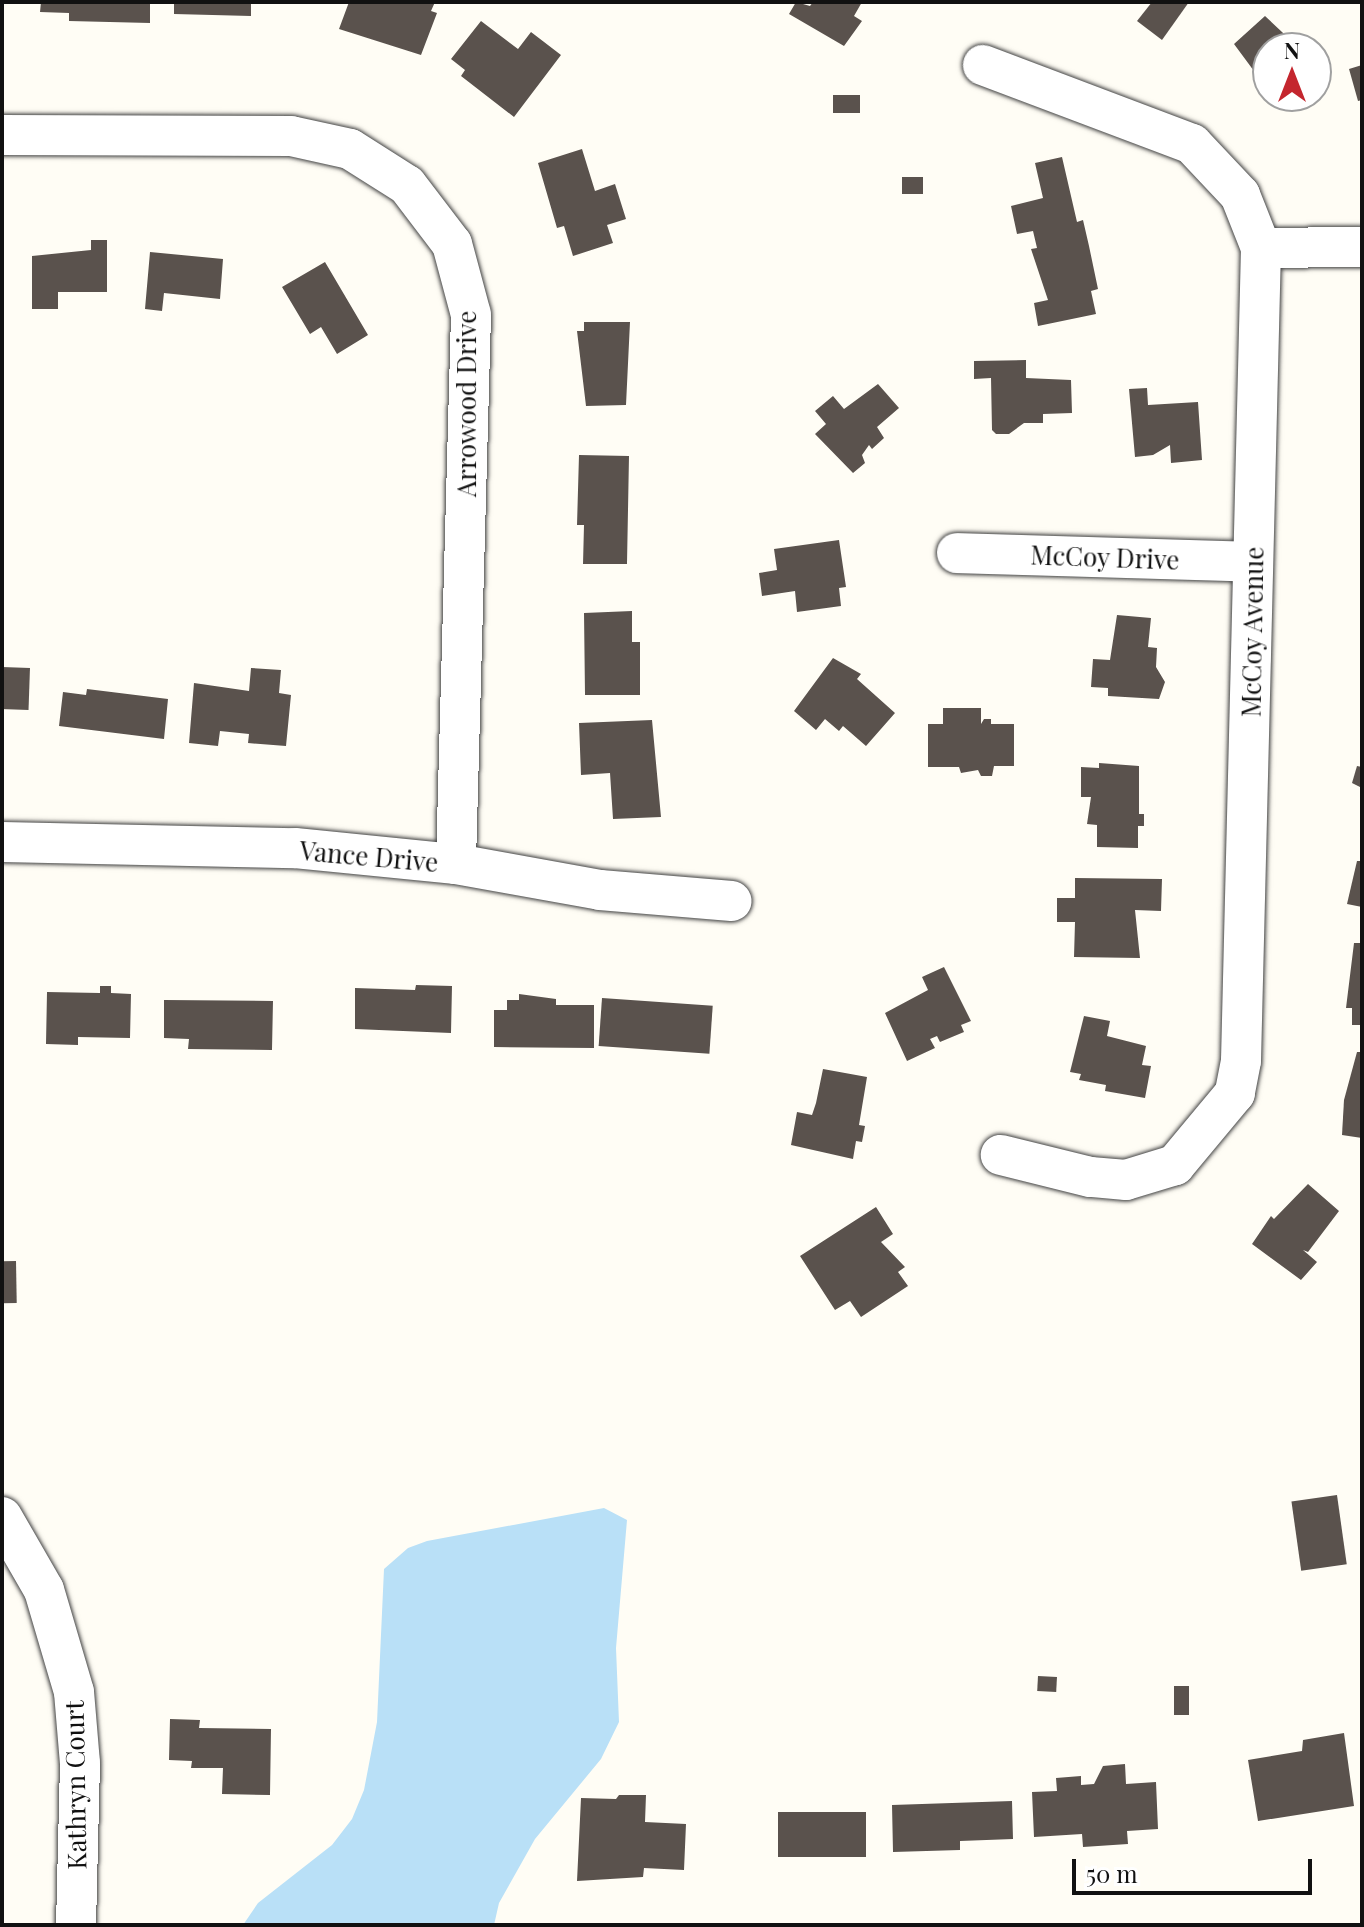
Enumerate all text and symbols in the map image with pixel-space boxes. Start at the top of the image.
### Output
north arrow [1252,32,1332,112]
text: N [1284,35,1300,65]
street label: Arrowood Drive [450,311,482,497]
street label: McCoy Drive [1030,539,1180,575]
street label: McCoy Avenue [1235,546,1269,718]
street label: Vance Drive [298,834,440,878]
street label: Kathryn Court [58,1700,92,1870]
scale bar [1076,1843,1316,1893]
text: 50 m [1086,1857,1138,1889]

